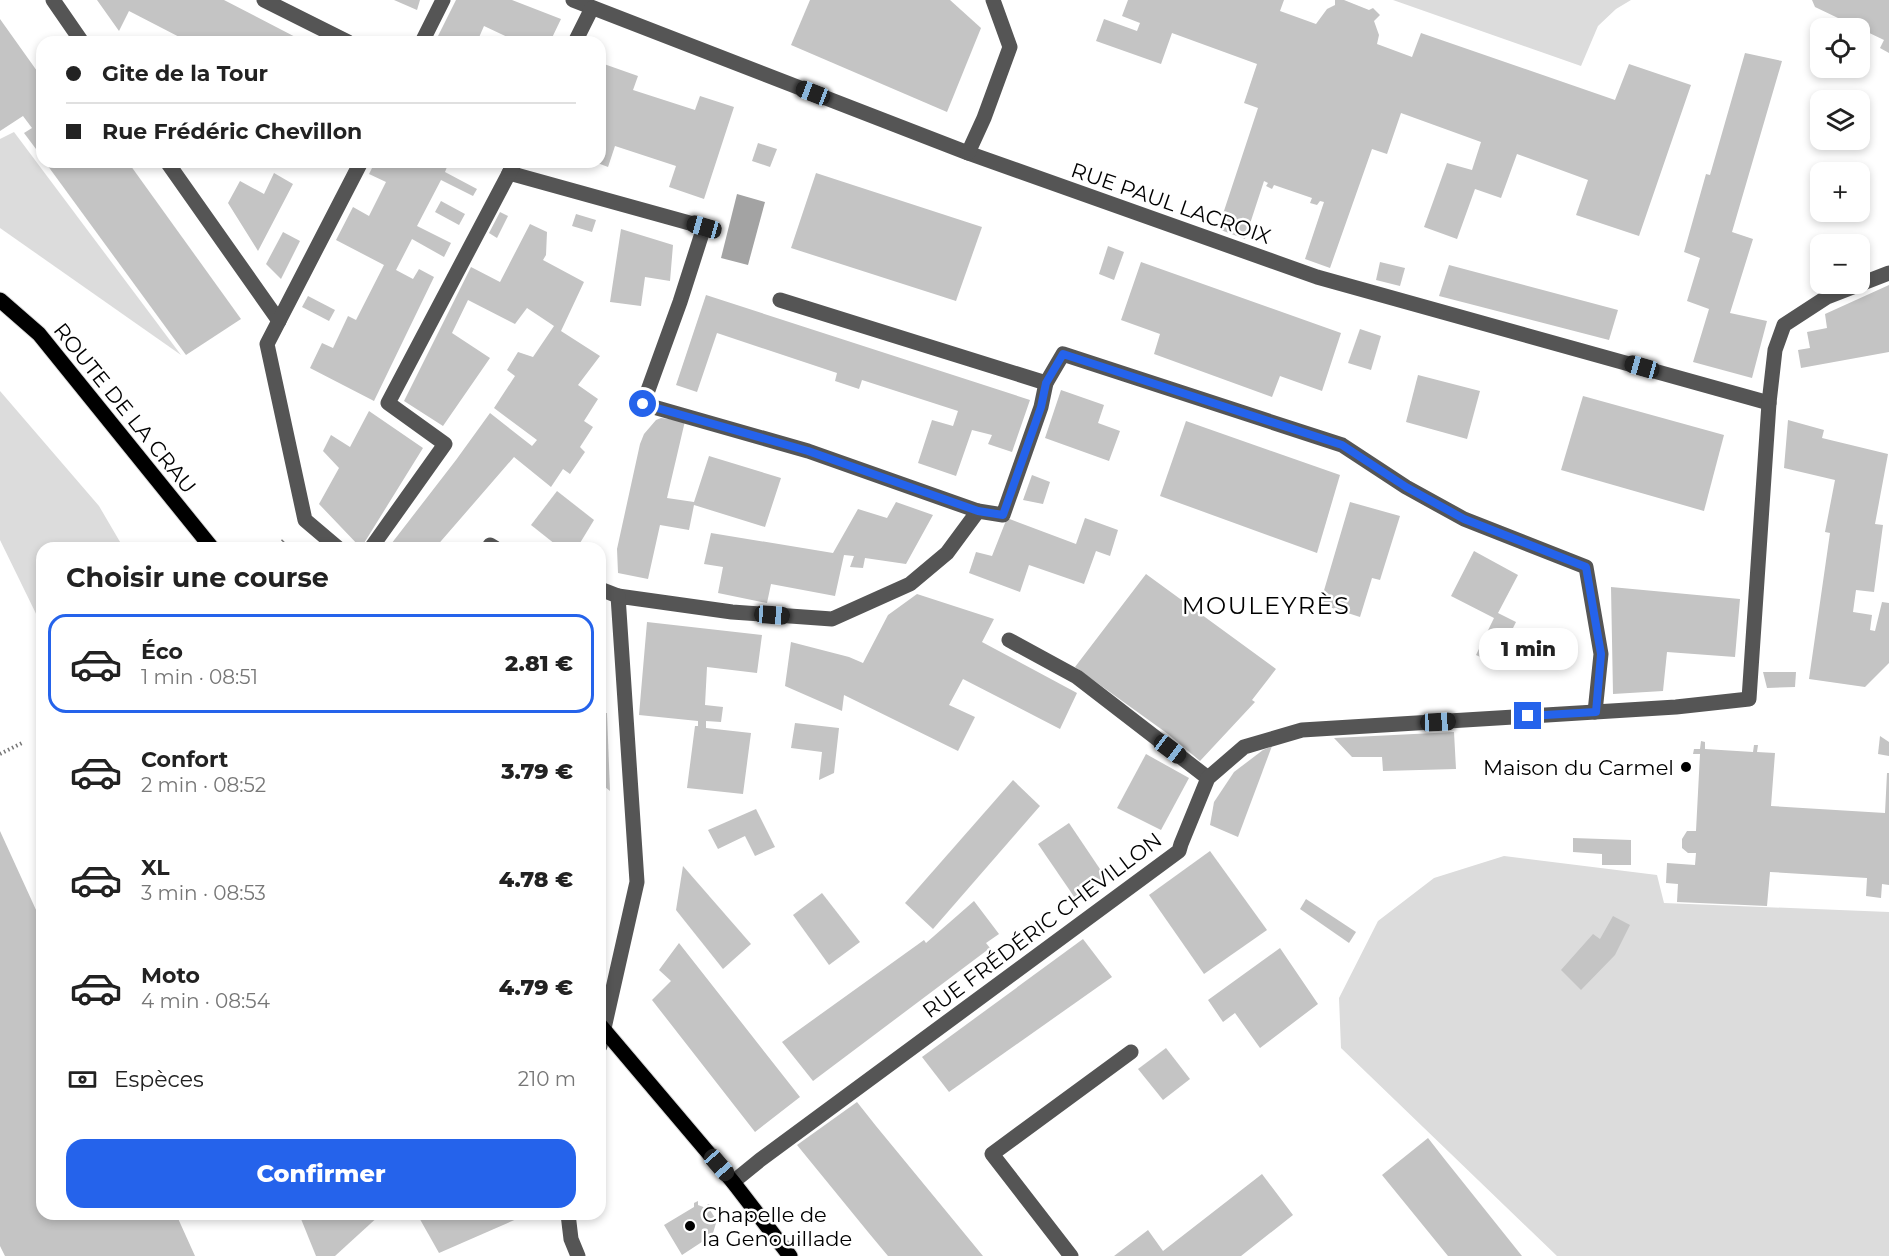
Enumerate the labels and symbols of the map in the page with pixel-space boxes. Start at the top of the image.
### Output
car [793,78,833,108]
street label: RUE PAUL LACROIX [1068,157,1274,249]
car [684,213,724,241]
street label: ROUTE DE LA CRAU [49,318,201,498]
car [1622,353,1662,381]
route start [629,390,656,417]
district label: MOULEYRÈS [1182,591,1350,620]
car [753,605,791,625]
callout: 1 min [1478,629,1577,671]
route end [1514,702,1541,729]
car [1420,712,1456,732]
car [1150,731,1190,767]
place label: Maison du Carmel [1483,755,1674,780]
marker: Maison du Carmel [1679,760,1693,774]
street label: RUE FRÉDÉRIC CHEVILLON [918,827,1166,1023]
car [700,1146,738,1184]
place label: Chapelle de la Genouillade [702,1202,852,1251]
marker: Chapelle de la Genouillade [683,1219,697,1233]

